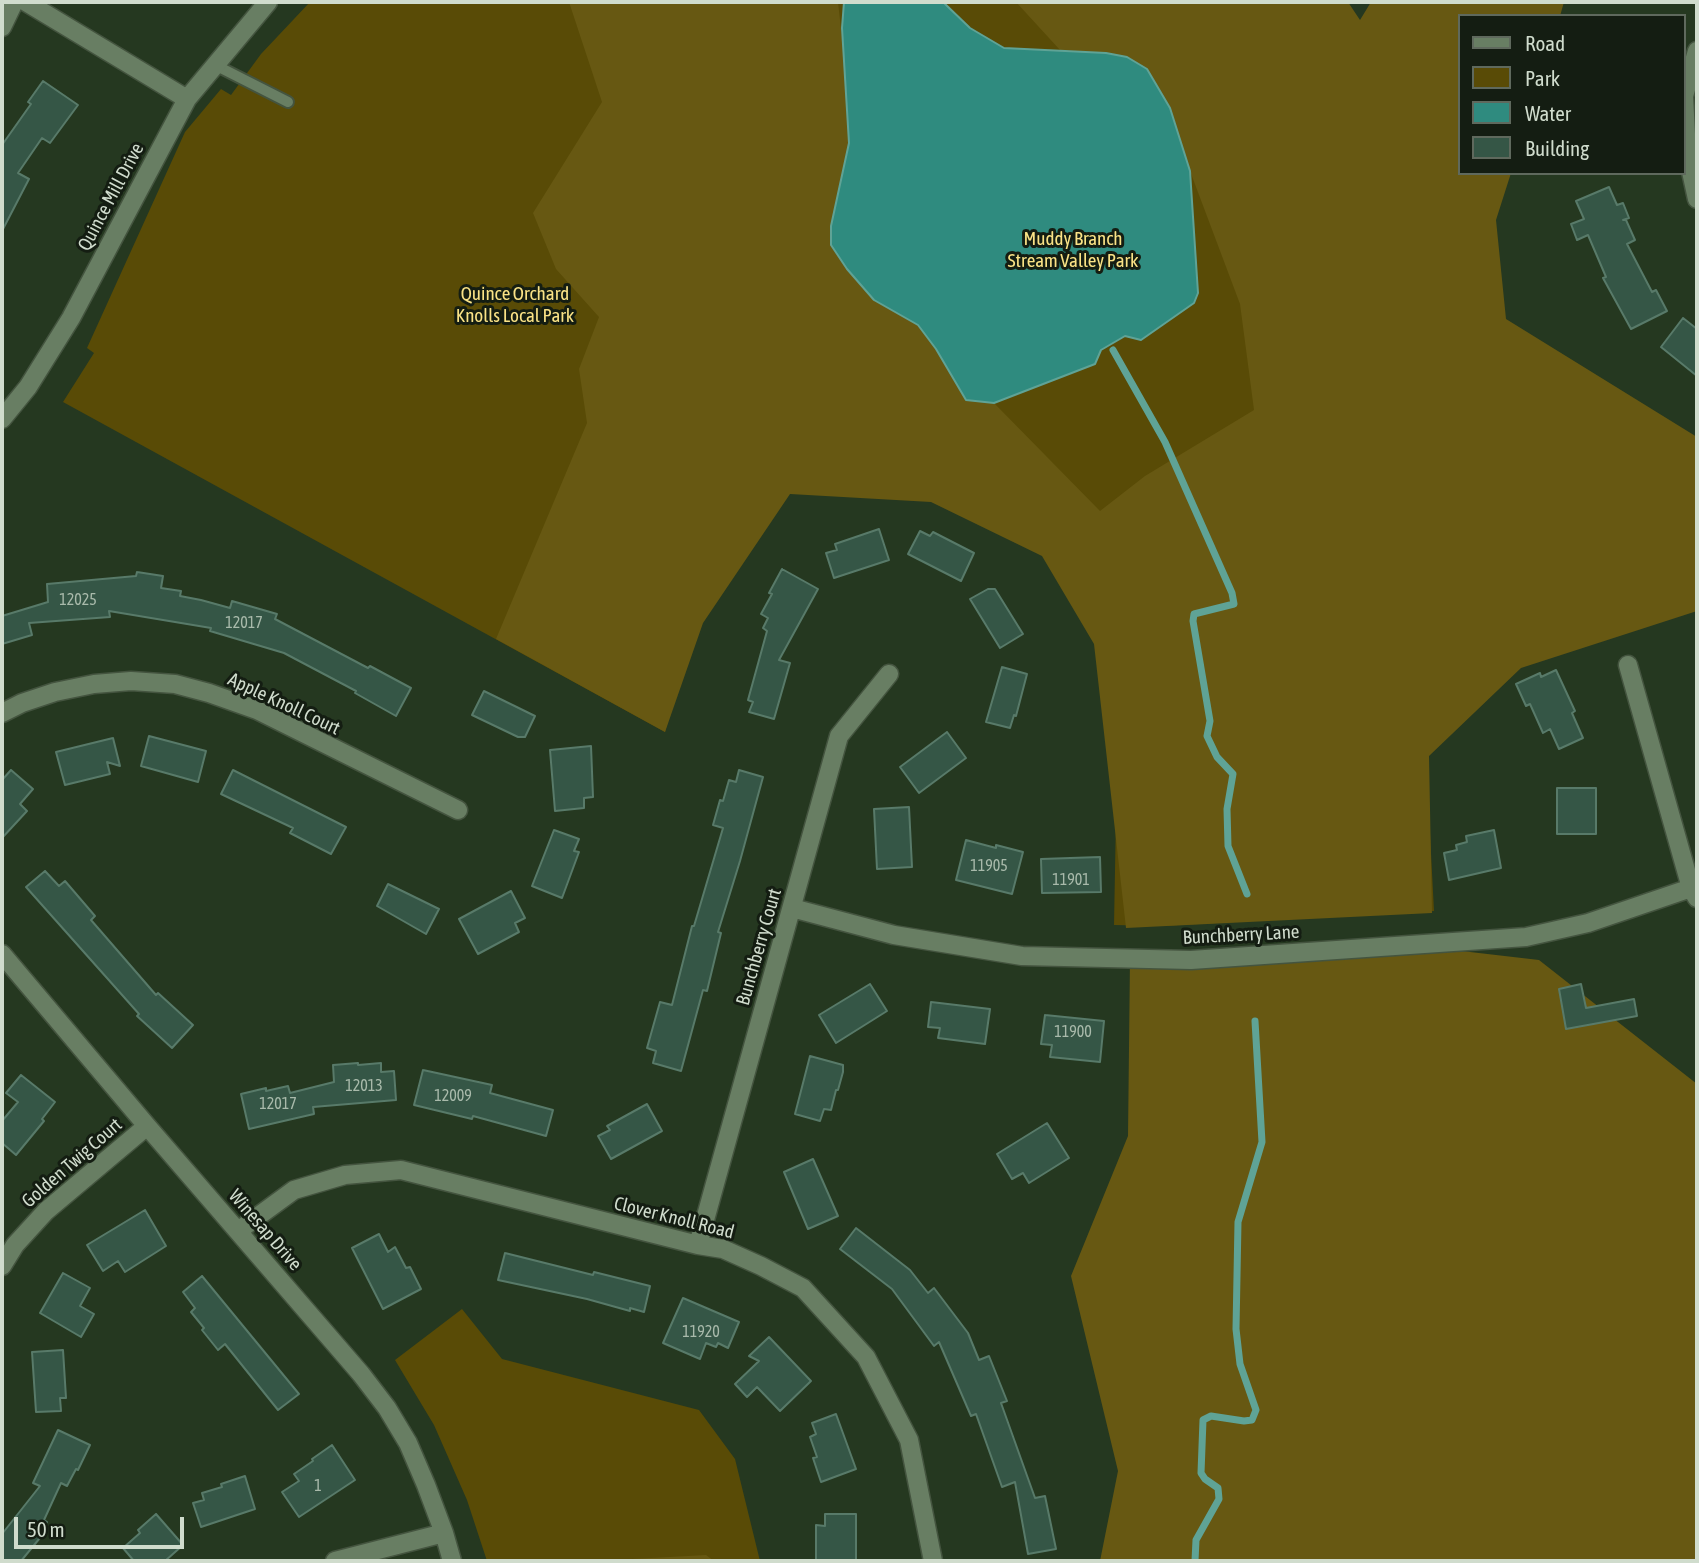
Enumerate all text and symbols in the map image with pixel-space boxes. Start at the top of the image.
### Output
legend [1458,14,1685,175]
text: Road [1525,31,1565,55]
text: Park [1525,66,1560,90]
text: Water [1525,101,1571,125]
text: Building [1525,136,1589,160]
street label: Quince Mill Drive [73,139,149,255]
park label: Muddy Branch Stream Valley Park [1008,228,1138,272]
park label: Quince Orchard Knolls Local Park [456,283,574,327]
house number: 12025 [59,590,97,610]
house number: 12017 [225,613,263,633]
street label: Apple Knoll Court [224,668,344,740]
house number: 11905 [970,856,1008,876]
house number: 11901 [1052,870,1090,890]
street label: Bunchberry Court [731,886,787,1008]
street label: Bunchberry Lane [1182,921,1300,949]
house number: 11900 [1054,1022,1092,1042]
house number: 12013 [345,1076,383,1096]
house number: 12009 [434,1086,472,1106]
house number: 12017 [259,1094,297,1114]
street label: Golden Twig Court [17,1113,127,1213]
street label: Winesap Drive [224,1185,306,1275]
street label: Clover Knoll Road [612,1192,736,1244]
house number: 11920 [682,1322,720,1342]
house number: 1 [314,1476,322,1496]
scale bar [18,1504,187,1548]
text: 50 m [27,1517,65,1541]

